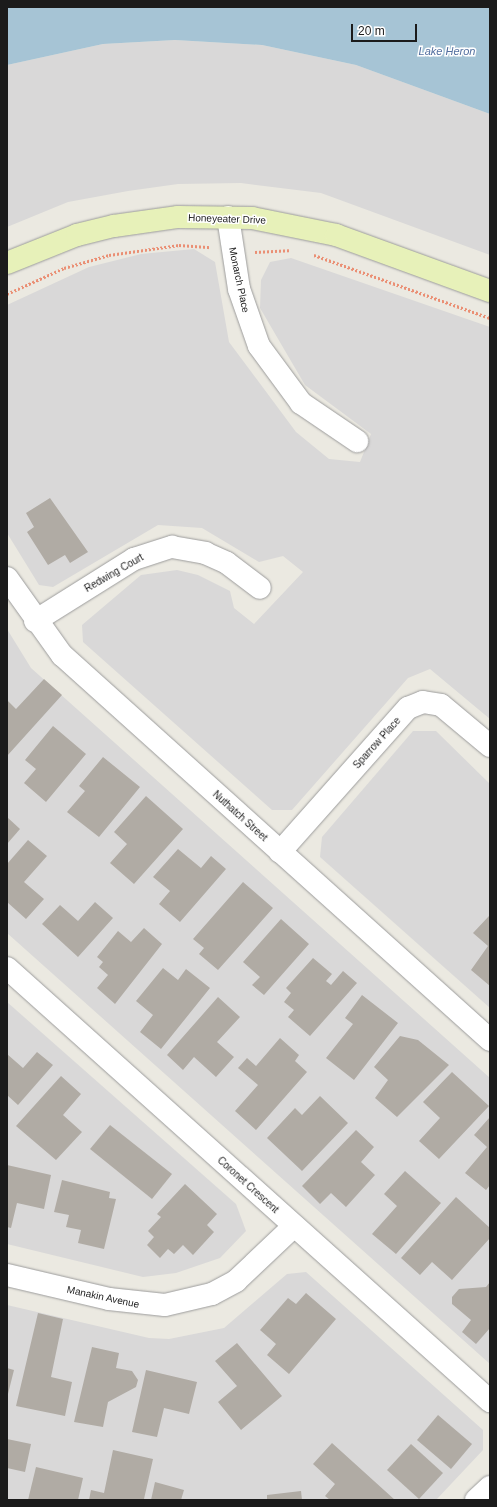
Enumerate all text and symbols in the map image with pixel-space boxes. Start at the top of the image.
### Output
scale bar [353,16,419,42]
text: 20 m [358,24,385,38]
water label: Lake Heron [419,44,475,58]
street label: Honeyeater Drive [188,212,266,226]
street label: Monarch Place [226,246,252,314]
street label: Redwing Court [82,551,146,595]
street label: Sparrow Place [351,715,403,771]
street label: Nuthatch Street [210,788,270,844]
street label: Coronet Crescent [215,1154,281,1216]
street label: Manakin Avenue [65,1283,141,1311]

